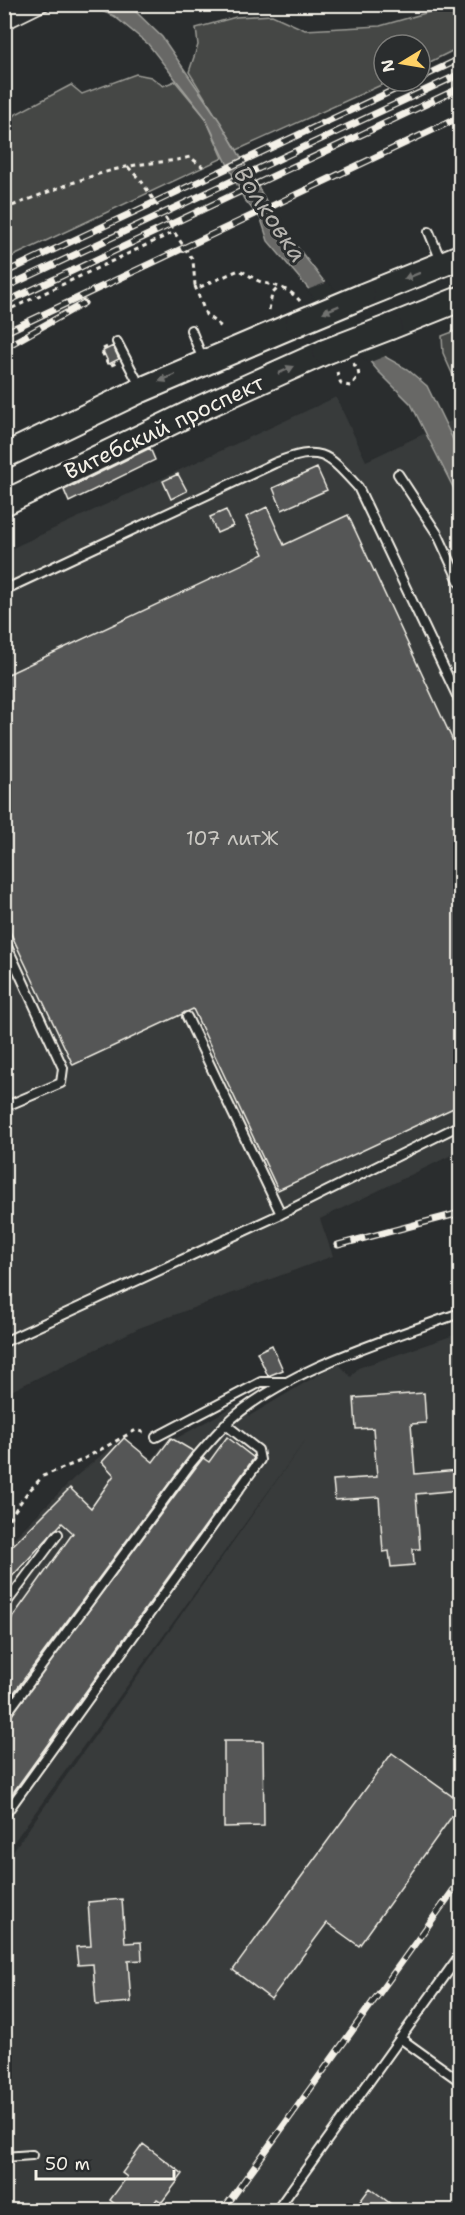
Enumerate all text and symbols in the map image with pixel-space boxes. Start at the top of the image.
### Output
north arrow [372,33,432,93]
text: N [376,58,399,74]
water label: Волковка [226,160,314,268]
one-way arrow [403,272,421,281]
one-way arrow [321,304,339,314]
one-way arrow [277,365,294,374]
street label: Витебский проспект [59,368,269,486]
one-way arrow [158,374,176,384]
house number: 107 литЖ [186,825,279,851]
scale bar [36,2143,174,2181]
text: 50 m [45,2152,90,2176]

